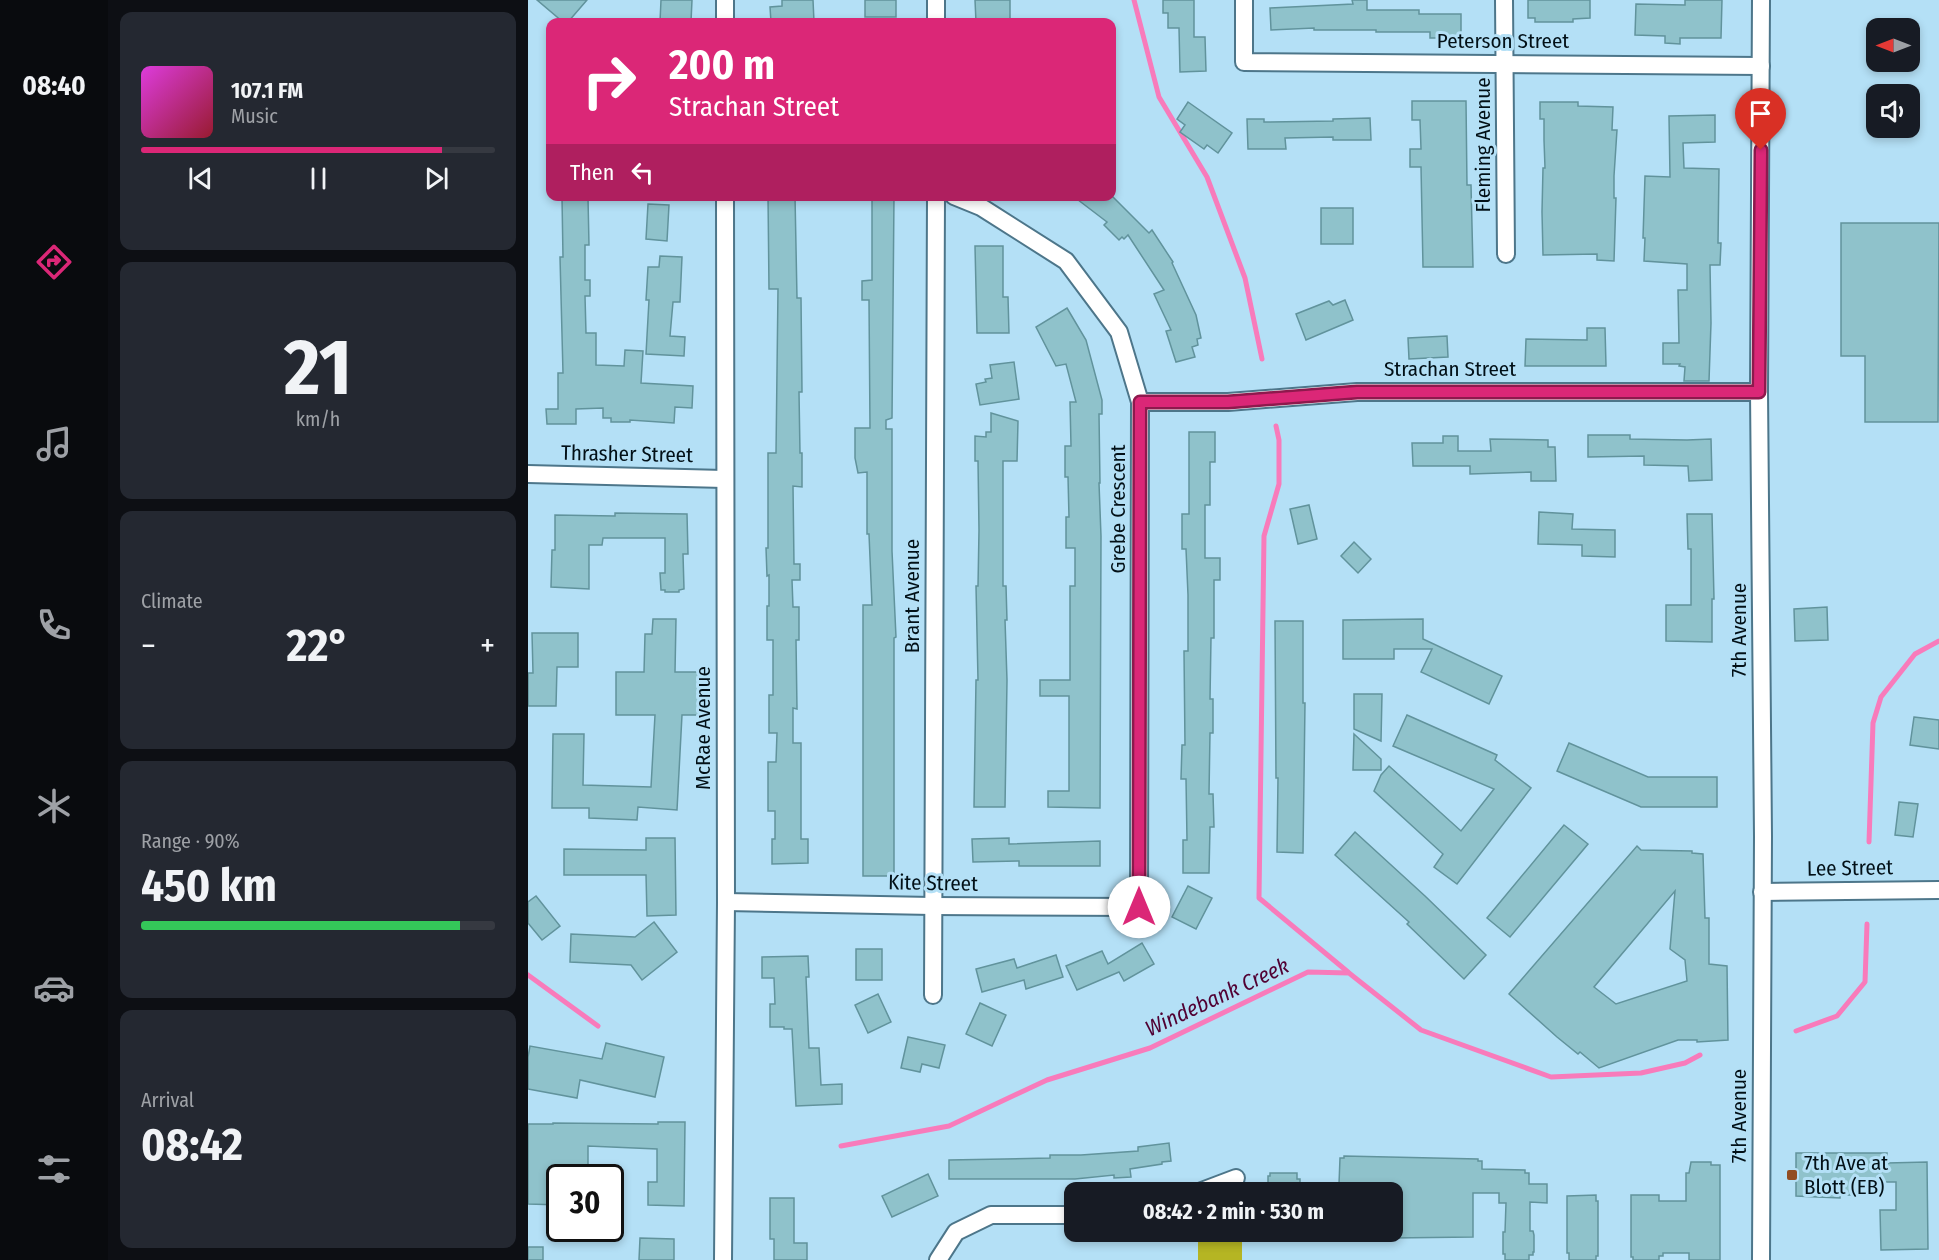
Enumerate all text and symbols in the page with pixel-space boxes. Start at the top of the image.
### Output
north arrow [1866,18,1920,72]
map controls [1866,18,1920,138]
street label: Peterson Street [1437,28,1569,54]
text: 200 m [669,40,775,90]
icon: right [570,42,648,120]
text: 08:40 [22,70,86,102]
text: 107.1 FM [231,77,303,104]
street label: Fleming Avenue [1470,77,1496,213]
button: sound [1866,84,1920,138]
pin [1735,88,1786,150]
text: Strachan Street [669,91,839,123]
icon: arrive [1744,97,1777,130]
text: Music [231,104,278,128]
icon: left [626,156,659,189]
text: Then [570,159,614,186]
icon: previous [184,162,217,195]
icon: pause [302,162,335,195]
icon: next [420,162,453,195]
icon: directions [33,241,75,283]
text: 21 [284,321,352,415]
street label: Strachan Street [1384,356,1516,382]
text: km/h [296,407,340,431]
icon: music [33,423,75,465]
street label: Thrasher Street [561,440,693,468]
street label: Grebe Crescent [1105,444,1131,573]
street label: Brant Avenue [899,539,925,653]
street label: 7th Avenue [1726,583,1752,677]
text: Climate [141,589,203,613]
icon: phone [33,604,75,646]
text: 22° [287,619,349,673]
text: − [141,626,156,666]
text: + [480,626,495,666]
street label: McRae Avenue [690,666,716,790]
icon: climate [33,785,75,827]
text: Range · 90% [141,829,240,853]
street label: Lee Street [1807,854,1893,882]
text: 450 km [141,859,277,913]
street label: Kite Street [888,869,978,897]
position arrow [1107,875,1171,939]
water label: Windebank Creek [1141,952,1293,1042]
icon: car [33,967,75,1009]
street label: 7th Avenue [1726,1069,1752,1163]
text: Arrival [141,1088,194,1112]
text: 08:42 [141,1118,243,1172]
icon: filters [33,1148,75,1190]
place label: 7th Ave at Blott (EB) [1804,1150,1888,1200]
speed limit sign: 30 [546,1164,624,1242]
marker: 7th Ave at Blott (EB) [1785,1168,1799,1182]
text: 08:42 · 2 min · 530 m [1143,1198,1324,1225]

